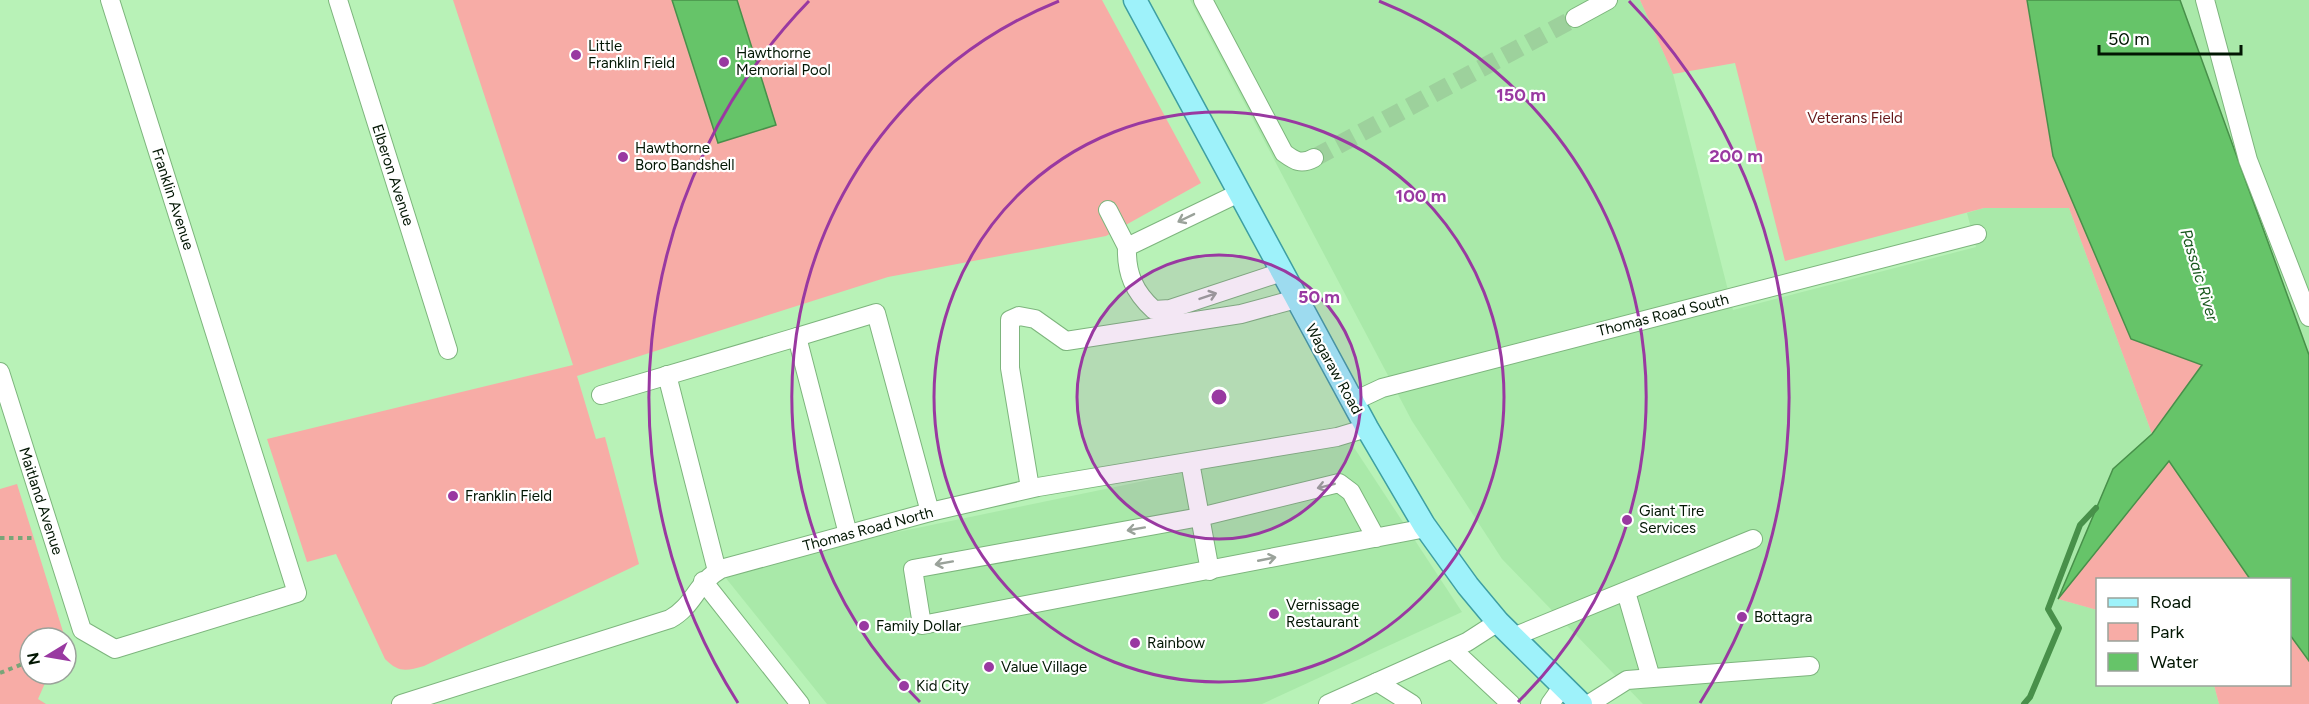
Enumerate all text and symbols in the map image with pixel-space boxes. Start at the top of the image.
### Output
scale bar [2099,18,2242,56]
text: 50 m [2108,28,2150,50]
place label: Little Franklin Field [588,37,675,72]
place label: Hawthorne Memorial Pool [736,44,831,79]
marker: Little Franklin Field [569,48,583,62]
marker: Hawthorne Memorial Pool [717,55,731,69]
text: 150 m [1496,84,1546,106]
park label: Veterans Field [1807,109,1903,127]
street label: Elberon Avenue [368,122,418,228]
place label: Hawthorne Boro Bandshell [635,139,734,174]
text: 200 m [1709,145,1763,167]
street label: Franklin Avenue [148,146,198,252]
marker: Hawthorne Boro Bandshell [616,150,630,164]
text: 100 m [1396,185,1446,207]
one-way arrow [1178,213,1196,224]
water label: Passaic River [2176,227,2223,324]
text: 50 m [1298,286,1340,308]
one-way arrow [1198,290,1217,301]
street label: Thomas Road South [1595,290,1731,340]
street label: Wagaraw Road [1302,321,1366,417]
centre of rings [1209,387,1229,407]
street label: Maitland Avenue [15,445,67,557]
one-way arrow [1317,481,1336,493]
place label: Franklin Field [465,487,552,505]
marker: Franklin Field [446,489,460,503]
place label: Giant Tire Services [1639,502,1704,537]
street label: Thomas Road North [801,503,935,555]
marker: Giant Tire Services [1620,513,1634,527]
one-way arrow [1127,524,1146,535]
one-way arrow [1257,553,1276,564]
one-way arrow [935,558,955,569]
legend [2096,578,2291,686]
text: Road [2150,591,2191,613]
place label: Vernissage Restaurant [1286,596,1360,631]
marker: Vernissage Restaurant [1267,607,1281,621]
place label: Bottagra [1754,608,1812,626]
marker: Bottagra [1735,610,1749,624]
place label: Family Dollar [876,617,961,635]
marker: Family Dollar [857,619,871,633]
text: Park [2150,621,2185,643]
north arrow [18,626,78,686]
place label: Rainbow [1147,634,1205,652]
marker: Rainbow [1128,636,1142,650]
text: N [23,651,44,667]
text: Water [2150,651,2198,673]
place label: Value Village [1001,658,1087,676]
marker: Value Village [982,660,996,674]
place label: Kid City [916,677,969,695]
marker: Kid City [897,679,911,693]

